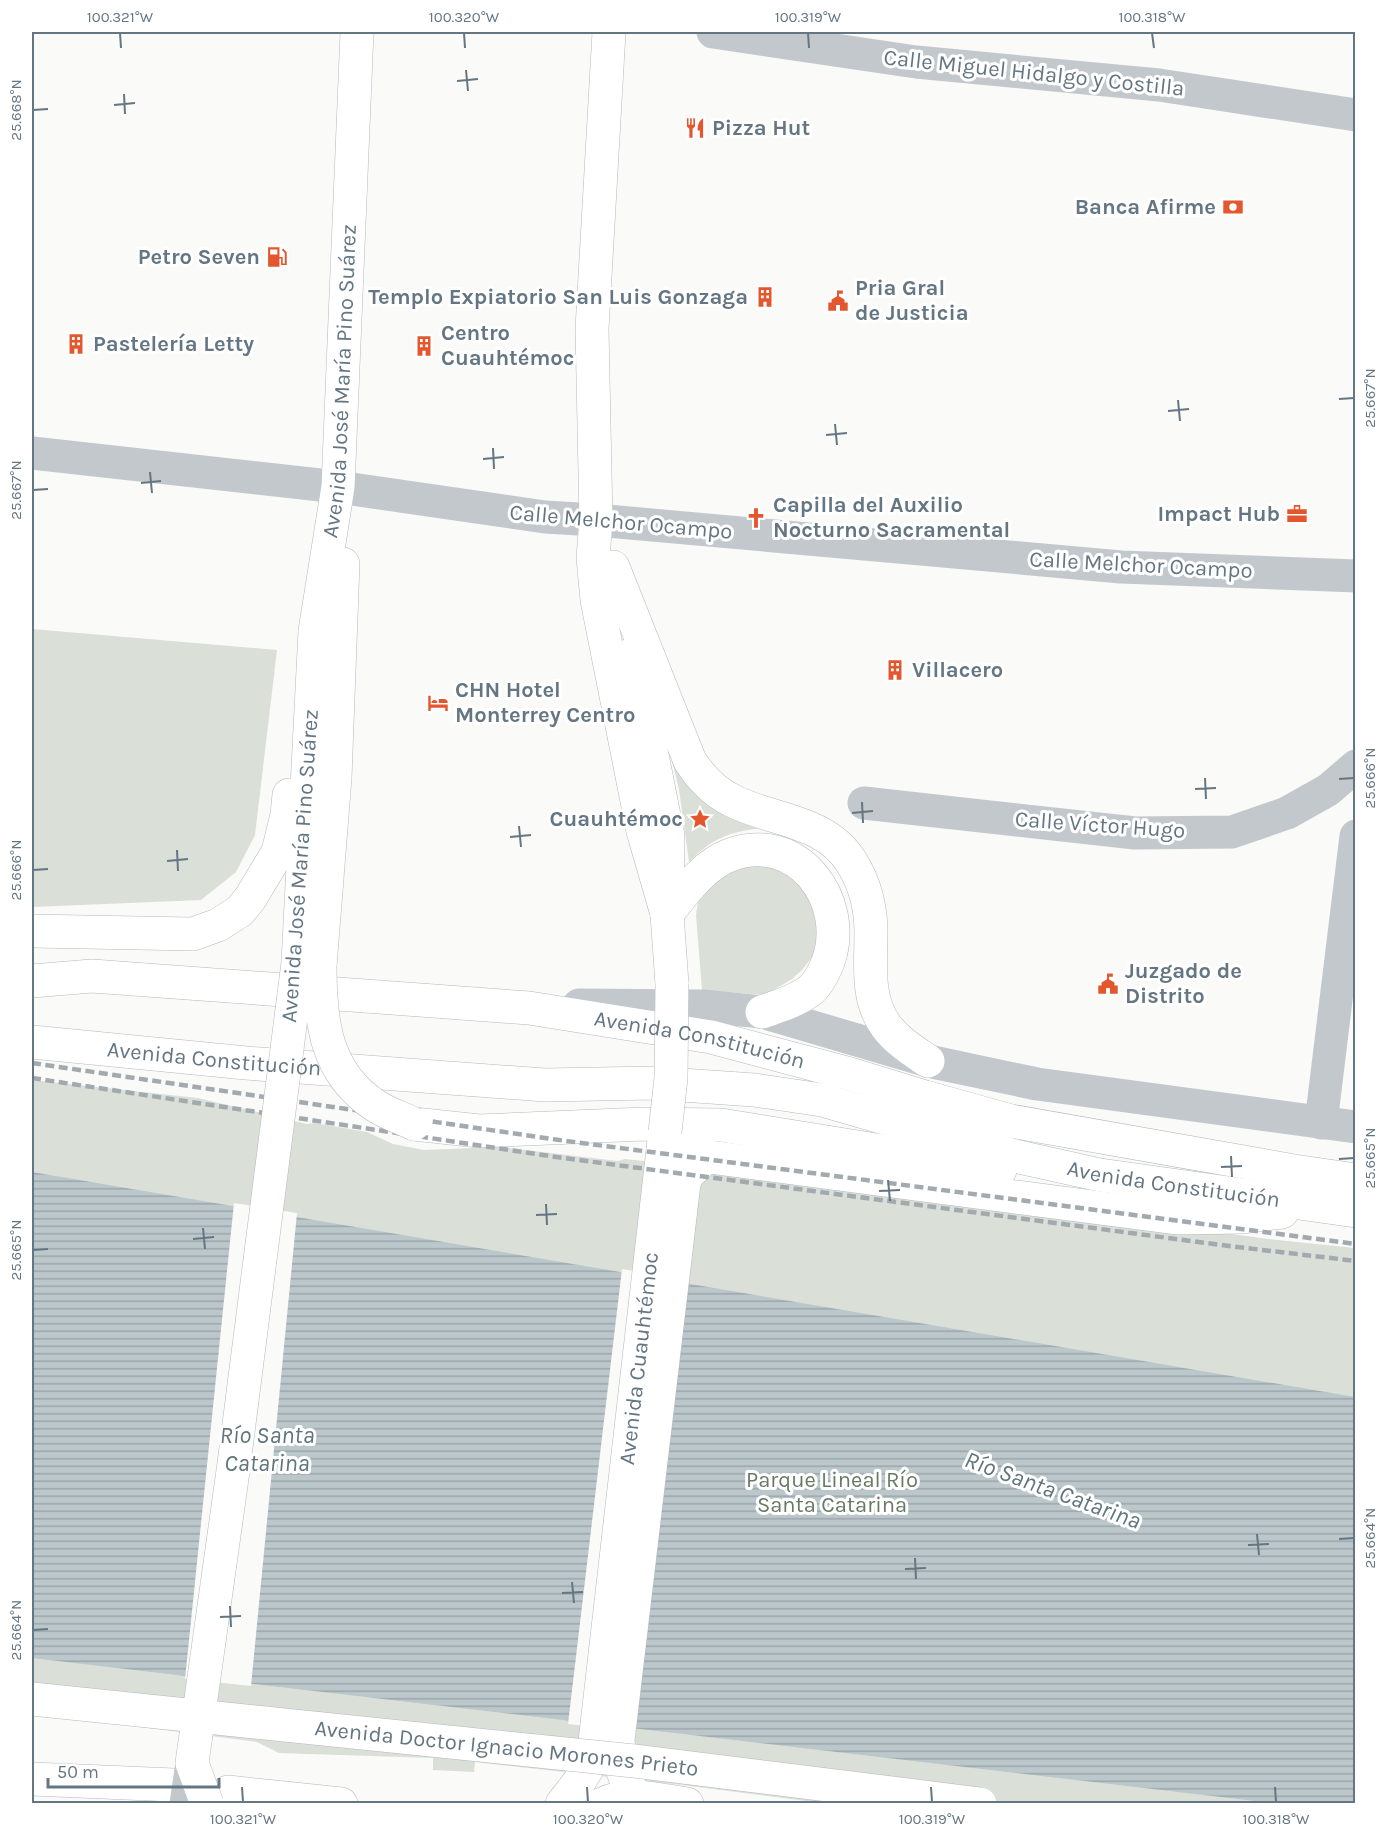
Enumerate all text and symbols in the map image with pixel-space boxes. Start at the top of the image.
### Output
text: 100.321°W [87,8,154,26]
text: 100.320°W [429,8,500,26]
text: 100.319°W [775,8,842,26]
text: 100.318°W [1119,8,1186,26]
street label: Calle Miguel Hidalgo y Costilla [882,44,1186,102]
text: 25.668°N [7,79,25,141]
place label: Pizza Hut [712,115,811,141]
restaurant icon: Pizza Hut [683,116,707,140]
place label: Banca Afirme [1075,194,1216,220]
bank icon: Banca Afirme [1221,195,1245,219]
street label: Avenida José María Pino Suárez [317,224,362,540]
place label: Petro Seven [138,244,260,270]
fuel station icon: Petro Seven [265,245,289,269]
place label: Pria Gral de Justicia [855,275,969,326]
place label: Templo Expiatorio San Luis Gonzaga [368,284,748,310]
building icon: Templo Expiatorio San Luis Gonzaga [753,285,777,309]
public building icon: Pria Gral de Justicia [826,289,850,313]
place label: Centro Cuauhtémoc [441,320,574,371]
place label: Pastelería Letty [93,331,254,357]
building icon: Pastelería Letty [64,332,88,356]
building icon: Centro Cuauhtémoc [412,334,436,358]
text: 25.667°N [1361,368,1379,428]
text: 25.667°N [7,460,25,520]
place label: Capilla del Auxilio Nocturno Sacramental [773,492,1010,543]
street label: Calle Melchor Ocampo [509,499,733,545]
place label: Impact Hub [1157,501,1280,527]
office icon: Impact Hub [1285,502,1309,526]
church icon: Capilla del Auxilio Nocturno Sacramental [744,506,768,530]
street label: Calle Melchor Ocampo [1029,546,1253,584]
place label: Villacero [912,657,1003,683]
building icon: Villacero [883,658,907,682]
place label: CHN Hotel Monterrey Centro [455,677,635,728]
hotel icon: CHN Hotel Monterrey Centro [426,691,450,715]
street label: Avenida José María Pino Suárez [276,708,324,1024]
text: 25.666°N [1361,748,1379,808]
place label: Cuauhtémoc [550,806,683,832]
street label: Calle Víctor Hugo [1014,806,1186,844]
place icon: Cuauhtémoc [688,807,712,831]
text: 25.666°N [7,840,25,900]
place label: Juzgado de Distrito [1125,958,1242,1009]
public building icon: Juzgado de Distrito [1096,972,1120,996]
street label: Avenida Constitución [592,1006,808,1074]
street label: Avenida Constitución [106,1036,322,1081]
text: 25.665°N [1361,1128,1379,1188]
street label: Avenida Constitución [1065,1155,1282,1213]
text: 25.665°N [7,1220,25,1280]
street label: Avenida Cuauhtémoc [614,1251,664,1466]
water label: Río Santa Catarina [219,1421,315,1477]
water label: Río Santa Catarina [961,1445,1145,1535]
park label: Parque Lineal Río Santa Catarina [746,1467,918,1518]
text: 25.664°N [1361,1508,1379,1568]
text: 25.664°N [7,1600,25,1660]
street label: Avenida Doctor Ignacio Morones Prieto [313,1715,700,1782]
scale bar [48,1751,219,1789]
text: 50 m [57,1761,99,1783]
text: 100.321°W [210,1810,277,1828]
text: 100.320°W [553,1810,624,1828]
text: 100.319°W [899,1810,966,1828]
text: 100.318°W [1243,1810,1310,1828]

